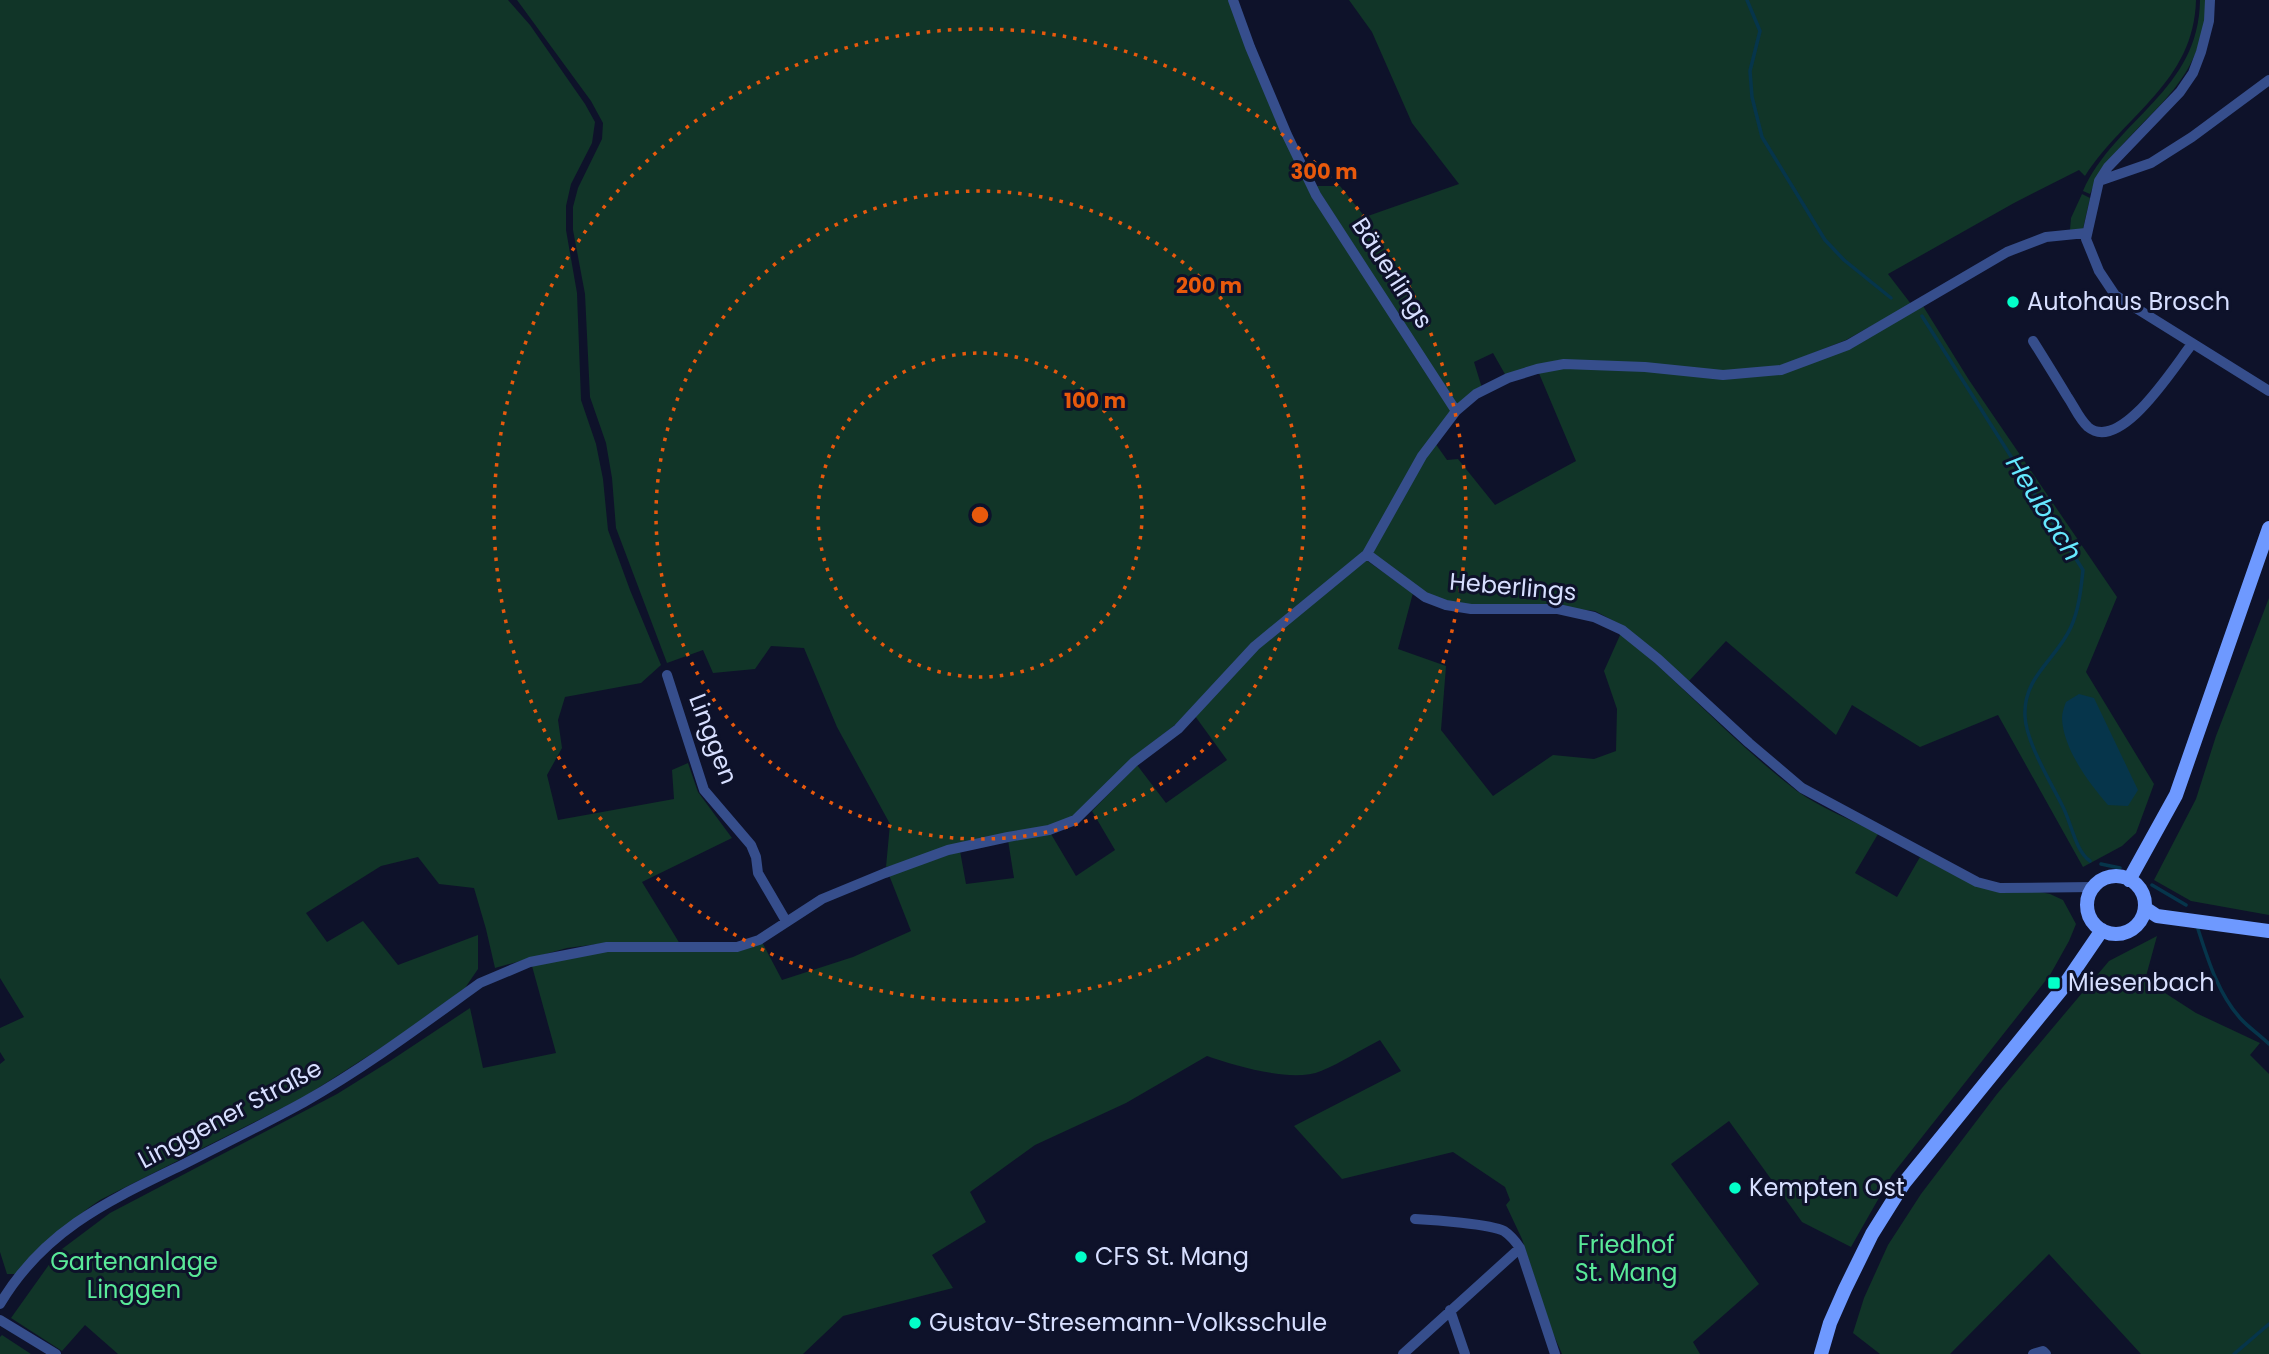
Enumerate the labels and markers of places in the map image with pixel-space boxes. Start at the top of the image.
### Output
place label: Autohaus Brosch [2027,285,2230,318]
marker: Autohaus Brosch [2005,294,2021,310]
centre of rings [968,503,992,527]
place label: Miesenbach [2068,966,2215,999]
marker: Miesenbach [2046,975,2062,991]
place label: Kempten Ost [1749,1171,1905,1204]
marker: Kempten Ost [1727,1180,1743,1196]
place label: CFS St. Mang [1095,1240,1249,1273]
marker: CFS St. Mang [1073,1249,1089,1265]
place label: Gustav-Stresemann-Volksschule [929,1306,1327,1339]
marker: Gustav-Stresemann-Volksschule [907,1315,923,1331]

